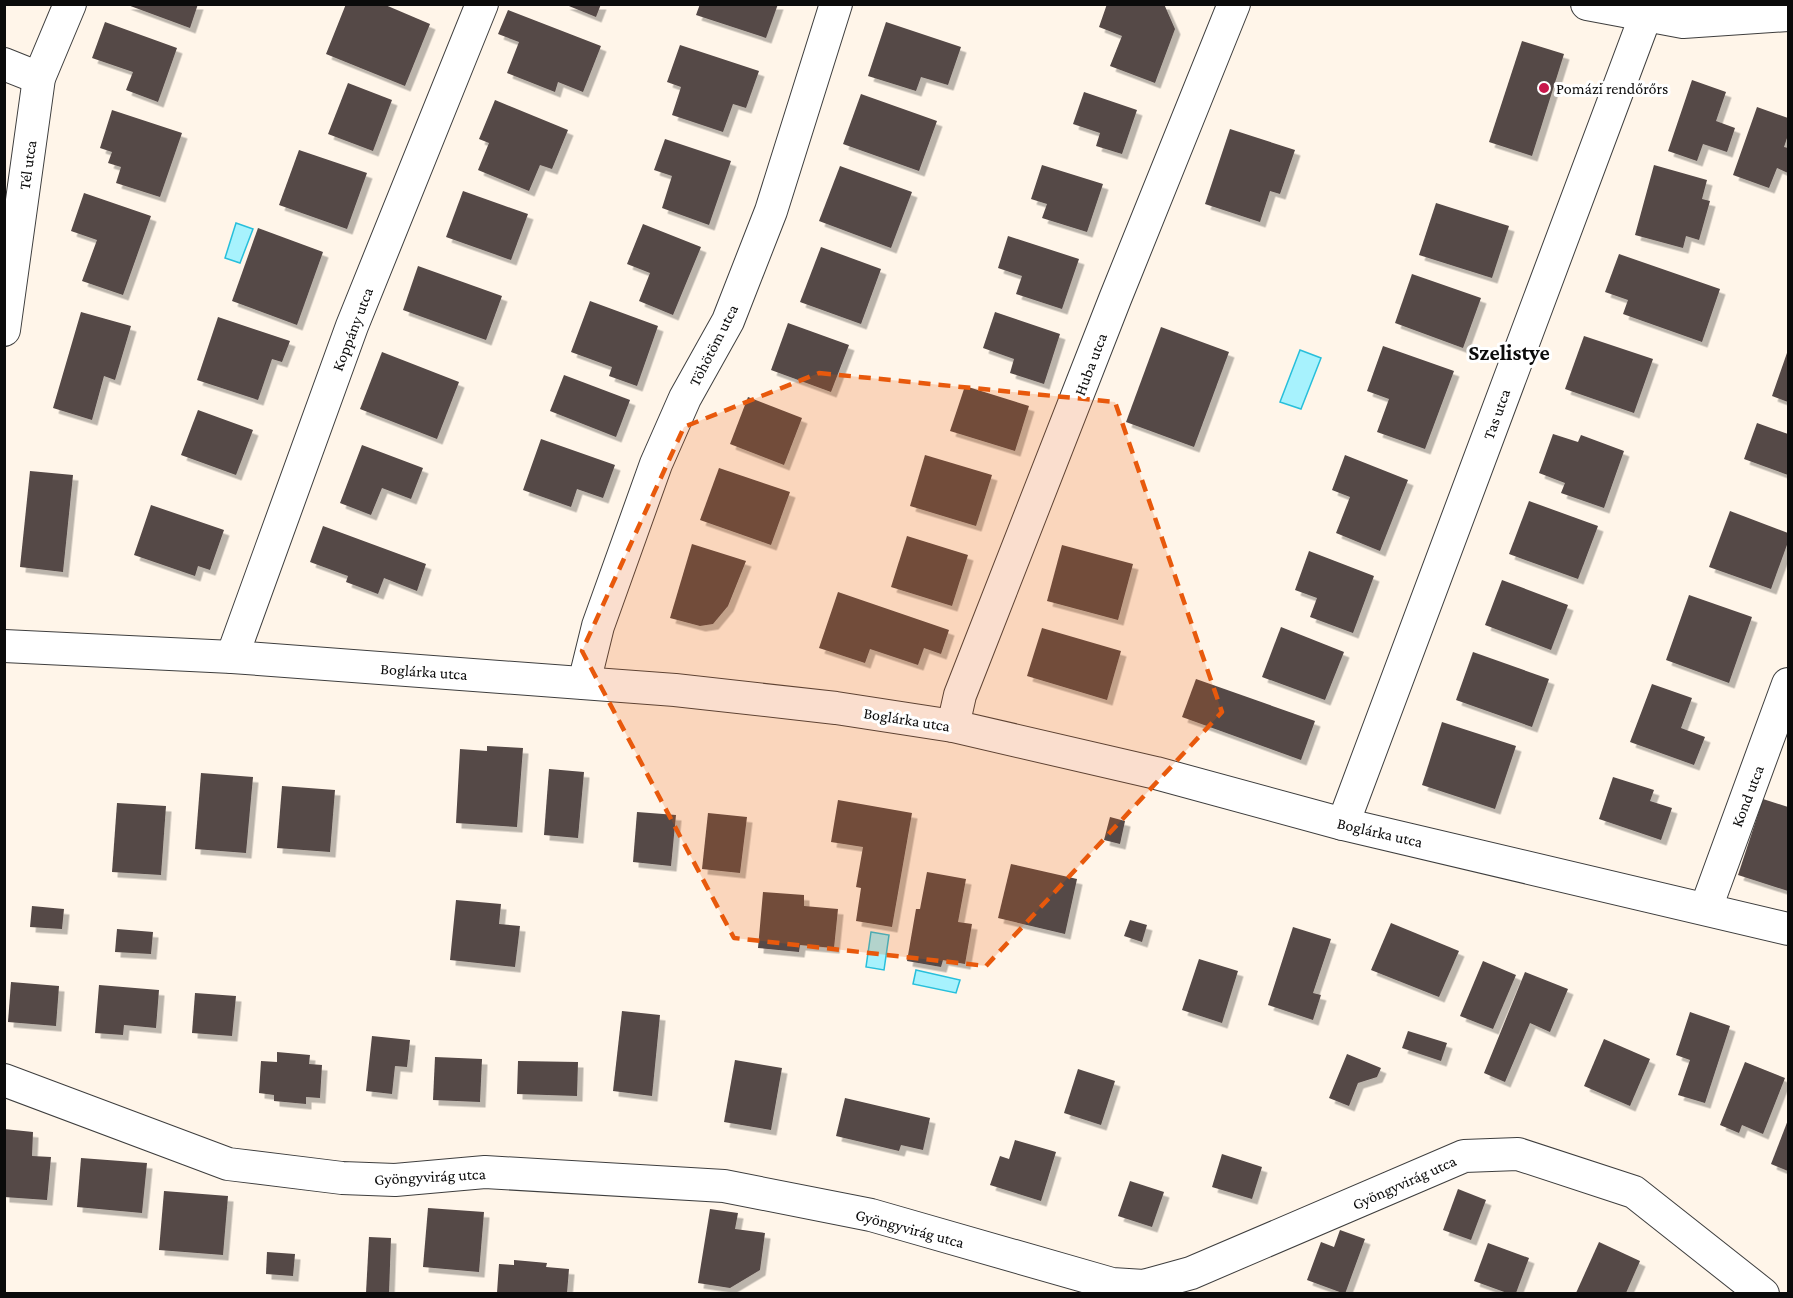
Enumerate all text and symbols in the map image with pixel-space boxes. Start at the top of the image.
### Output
place label: Pomázi rendőrőrs [1556,80,1668,97]
marker: Pomázi rendőrőrs [1537,81,1551,95]
street label: Tél utca [16,139,39,191]
street label: Koppány utca [329,285,377,374]
street label: Töhötöm utca [686,301,742,389]
street label: Huba utca [1071,330,1110,398]
district label: Szelistye [1468,340,1550,365]
street label: Tas utca [1479,386,1514,442]
street label: Boglárka utca [380,660,469,684]
street label: Boglárka utca [862,704,952,736]
street label: Kond utca [1728,762,1767,829]
street label: Boglárka utca [1335,814,1425,852]
street label: Gyöngyvirág utca [1350,1152,1460,1214]
street label: Gyöngyvirág utca [374,1165,487,1189]
street label: Gyöngyvirág utca [853,1206,967,1252]

